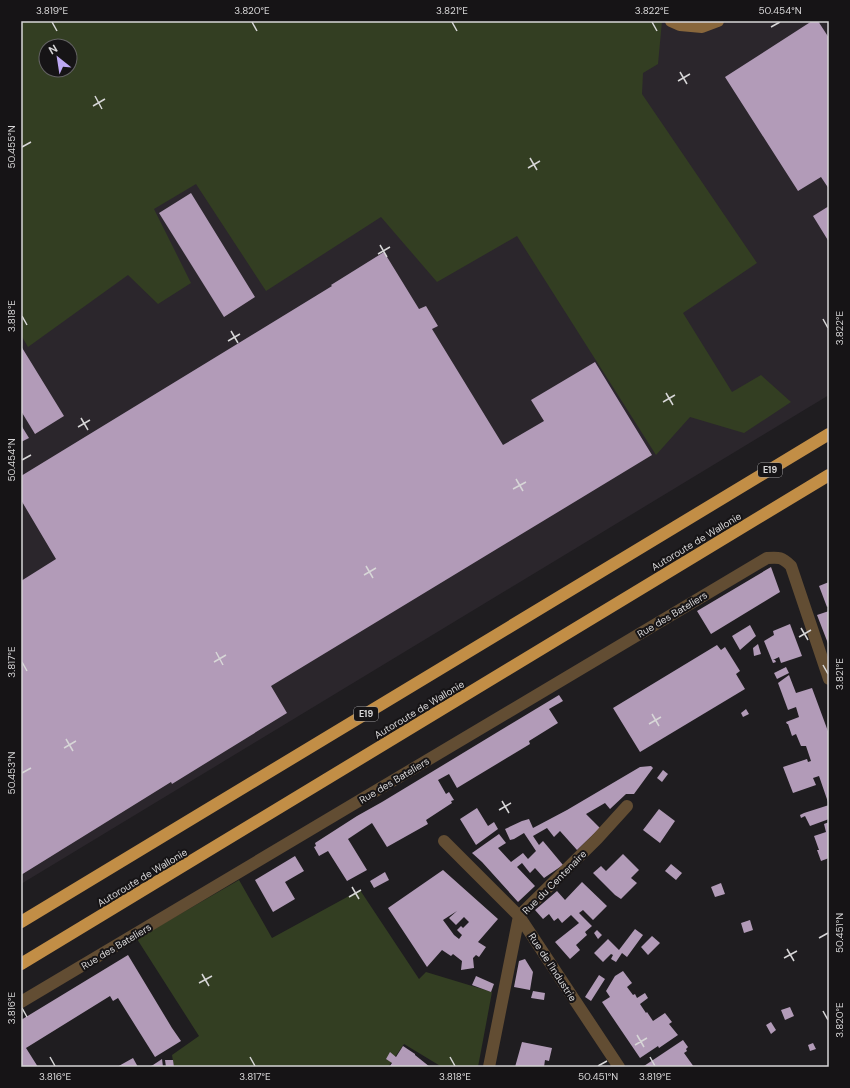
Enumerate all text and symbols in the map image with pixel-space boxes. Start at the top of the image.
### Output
text: 3.819°E [36,4,68,17]
text: 3.820°E [234,4,270,17]
text: 3.821°E [436,4,468,17]
text: 3.822°E [635,4,670,17]
text: 50.454°N [758,4,802,17]
north arrow [38,38,78,78]
text: N [46,41,60,57]
text: 50.455°N [5,125,18,169]
text: 3.818°E [5,300,18,332]
text: 3.822°E [833,310,846,345]
text: 50.454°N [5,438,18,482]
road number: E19 [758,463,782,477]
street label: Autoroute de Wallonie [649,509,744,573]
street label: Rue des Bateliers [635,588,710,640]
text: 3.817°E [5,646,18,678]
text: 3.821°E [833,658,846,690]
street label: Autoroute de Wallonie [372,677,467,741]
road number: E19 [354,707,378,721]
text: 50.453°N [5,751,18,794]
street label: Rue des Bateliers [357,754,432,806]
street label: Autoroute de Wallonie [95,845,190,909]
street label: Rue du Centenaire [520,847,589,917]
text: 50.451°N [833,913,846,953]
street label: Rue des Bateliers [79,920,154,972]
street label: Rue de l'Industrie [526,931,580,1004]
text: 3.816°E [5,992,18,1024]
text: 3.820°E [833,1002,846,1038]
text: 3.816°E [39,1070,71,1083]
text: 3.817°E [239,1070,271,1083]
text: 3.818°E [439,1070,471,1083]
text: 50.451°N [578,1070,618,1083]
text: 3.819°E [639,1070,671,1083]

